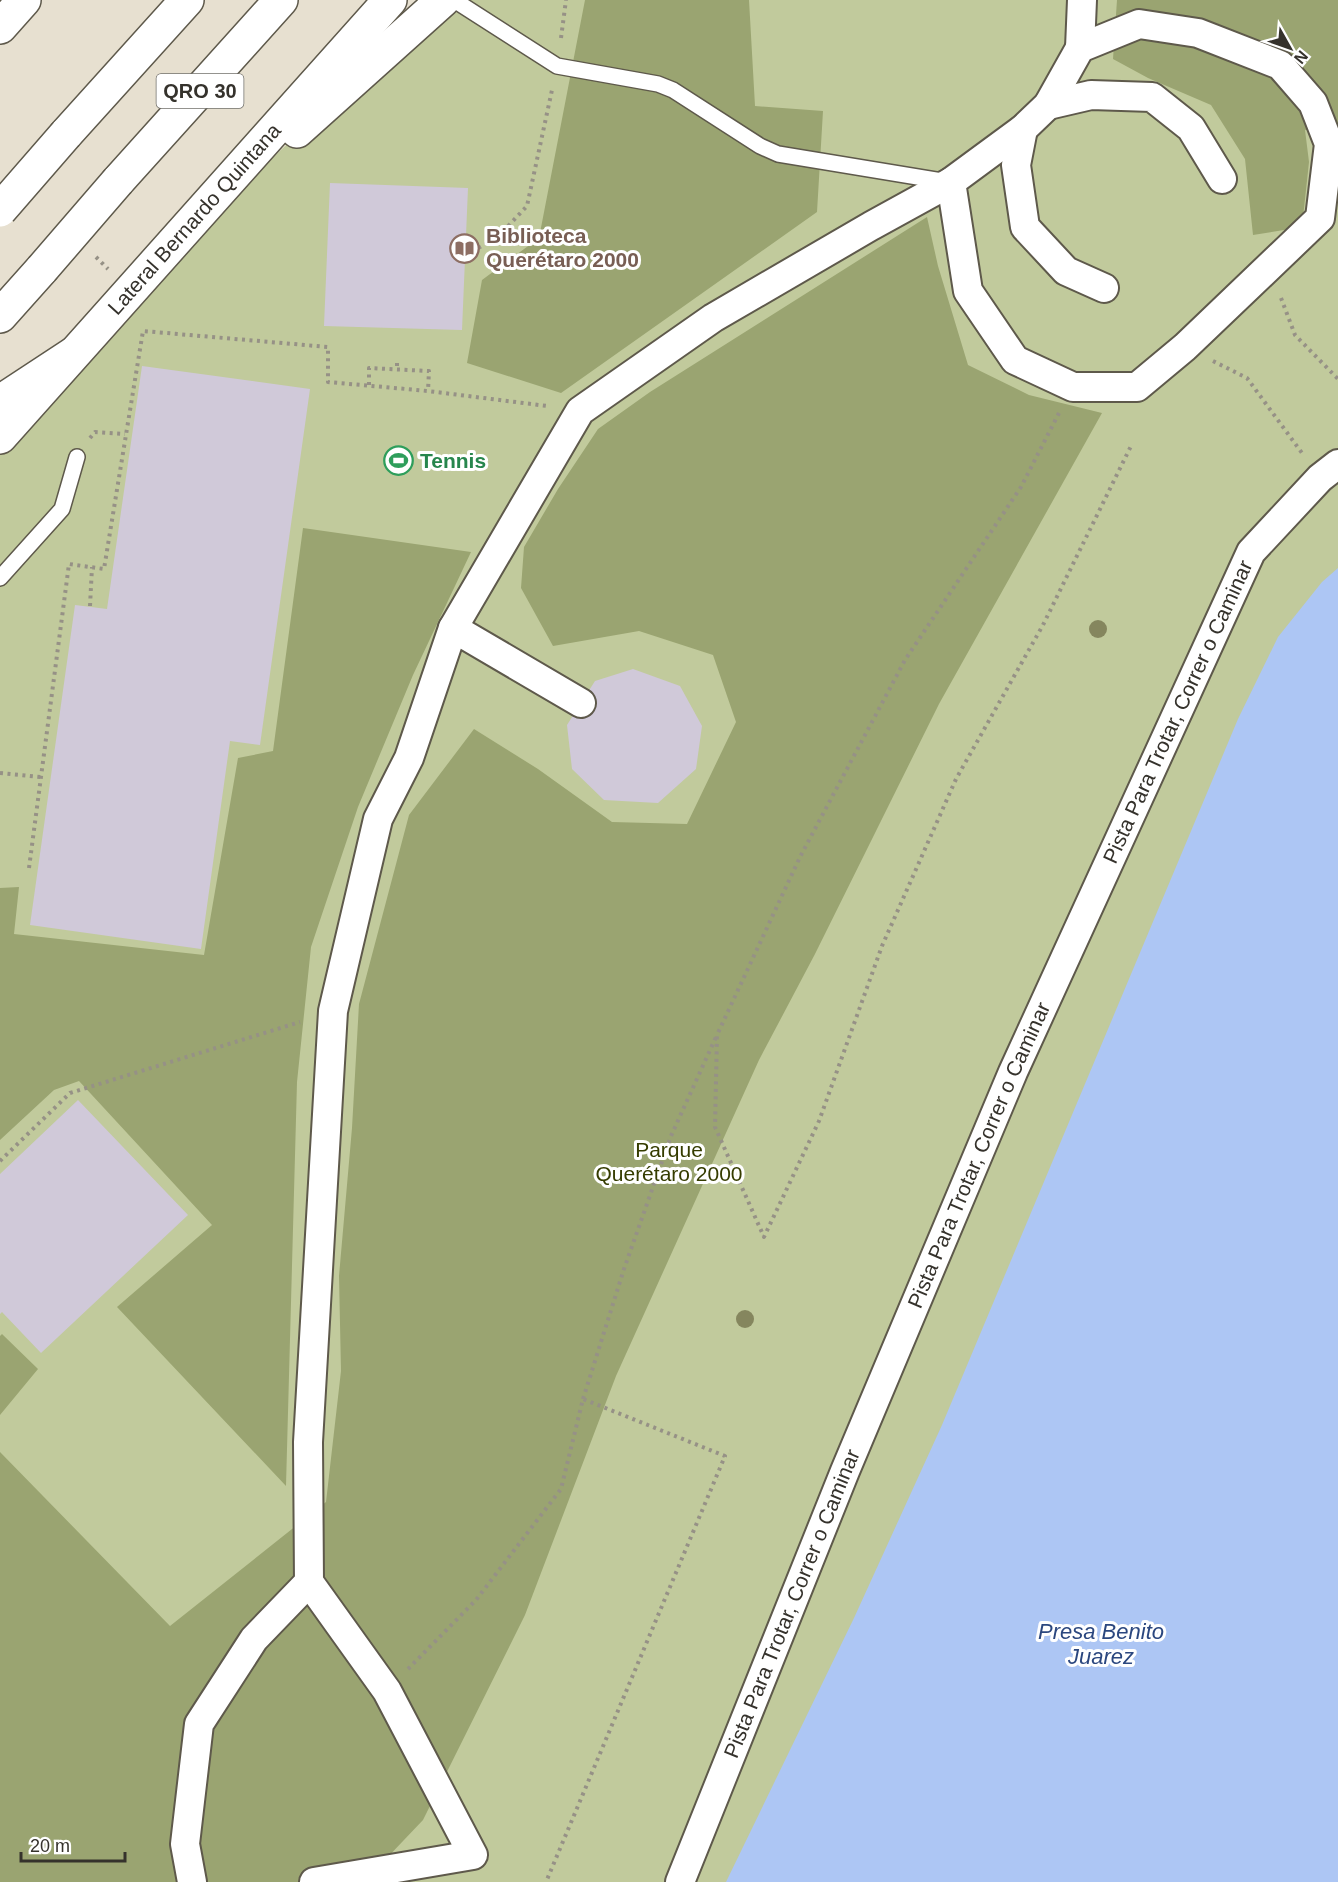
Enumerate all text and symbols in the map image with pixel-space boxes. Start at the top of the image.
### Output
north arrow [1260,18,1320,78]
text: N [1291,47,1311,67]
road number: QRO 30 [156,74,244,108]
street label: Lateral Bernardo Quintana [103,119,285,319]
place label: Biblioteca Querétaro 2000 [486,224,639,271]
library icon: Biblioteca Querétaro 2000 [449,232,481,264]
sports icon: Tennis [383,445,415,477]
place label: Tennis [420,449,486,472]
street label: Pista Para Trotar, Correr o Caminar [1098,556,1257,867]
street label: Pista Para Trotar, Correr o Caminar [903,998,1054,1311]
park label: Parque Querétaro 2000 [595,1138,743,1185]
street label: Pista Para Trotar, Correr o Caminar [719,1446,864,1761]
water label: Presa Benito Juarez [1038,1619,1164,1669]
scale bar [21,1825,124,1863]
text: 20 m [30,1836,70,1856]

